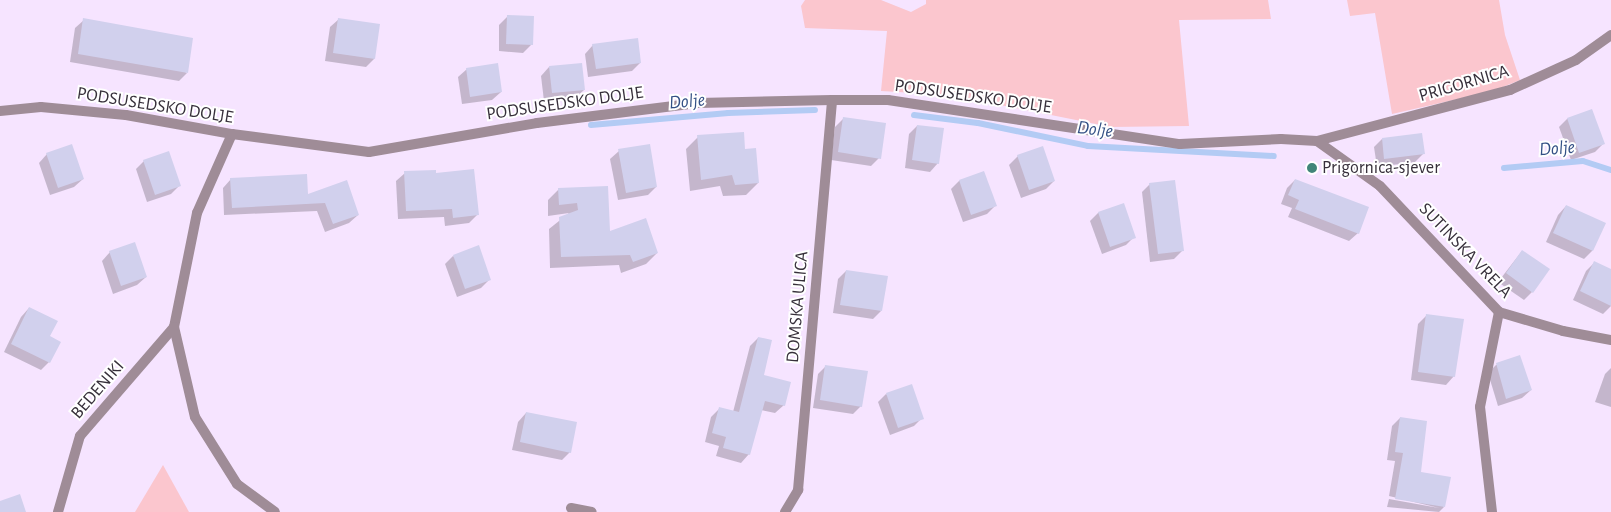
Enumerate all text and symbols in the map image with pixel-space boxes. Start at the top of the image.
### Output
street label: PRIGORNICA [1416,61,1512,107]
street label: PODSUSEDSKO DOLJE [893,75,1053,119]
street label: PODSUSEDSKO DOLJE [485,82,645,126]
street label: PODSUSEDSKO DOLJE [75,83,235,129]
water label: Dolje [668,89,706,115]
water label: Dolje [1076,116,1114,144]
water label: Dolje [1538,136,1576,162]
place label: Prigornica-sjever [1322,157,1440,179]
marker: Prigornica-sjever [1306,162,1318,174]
street label: SUTINSKA VRELA [1414,199,1516,303]
street label: DOMSKA ULICA [782,250,814,364]
street label: BEDENIKI [67,356,129,424]

